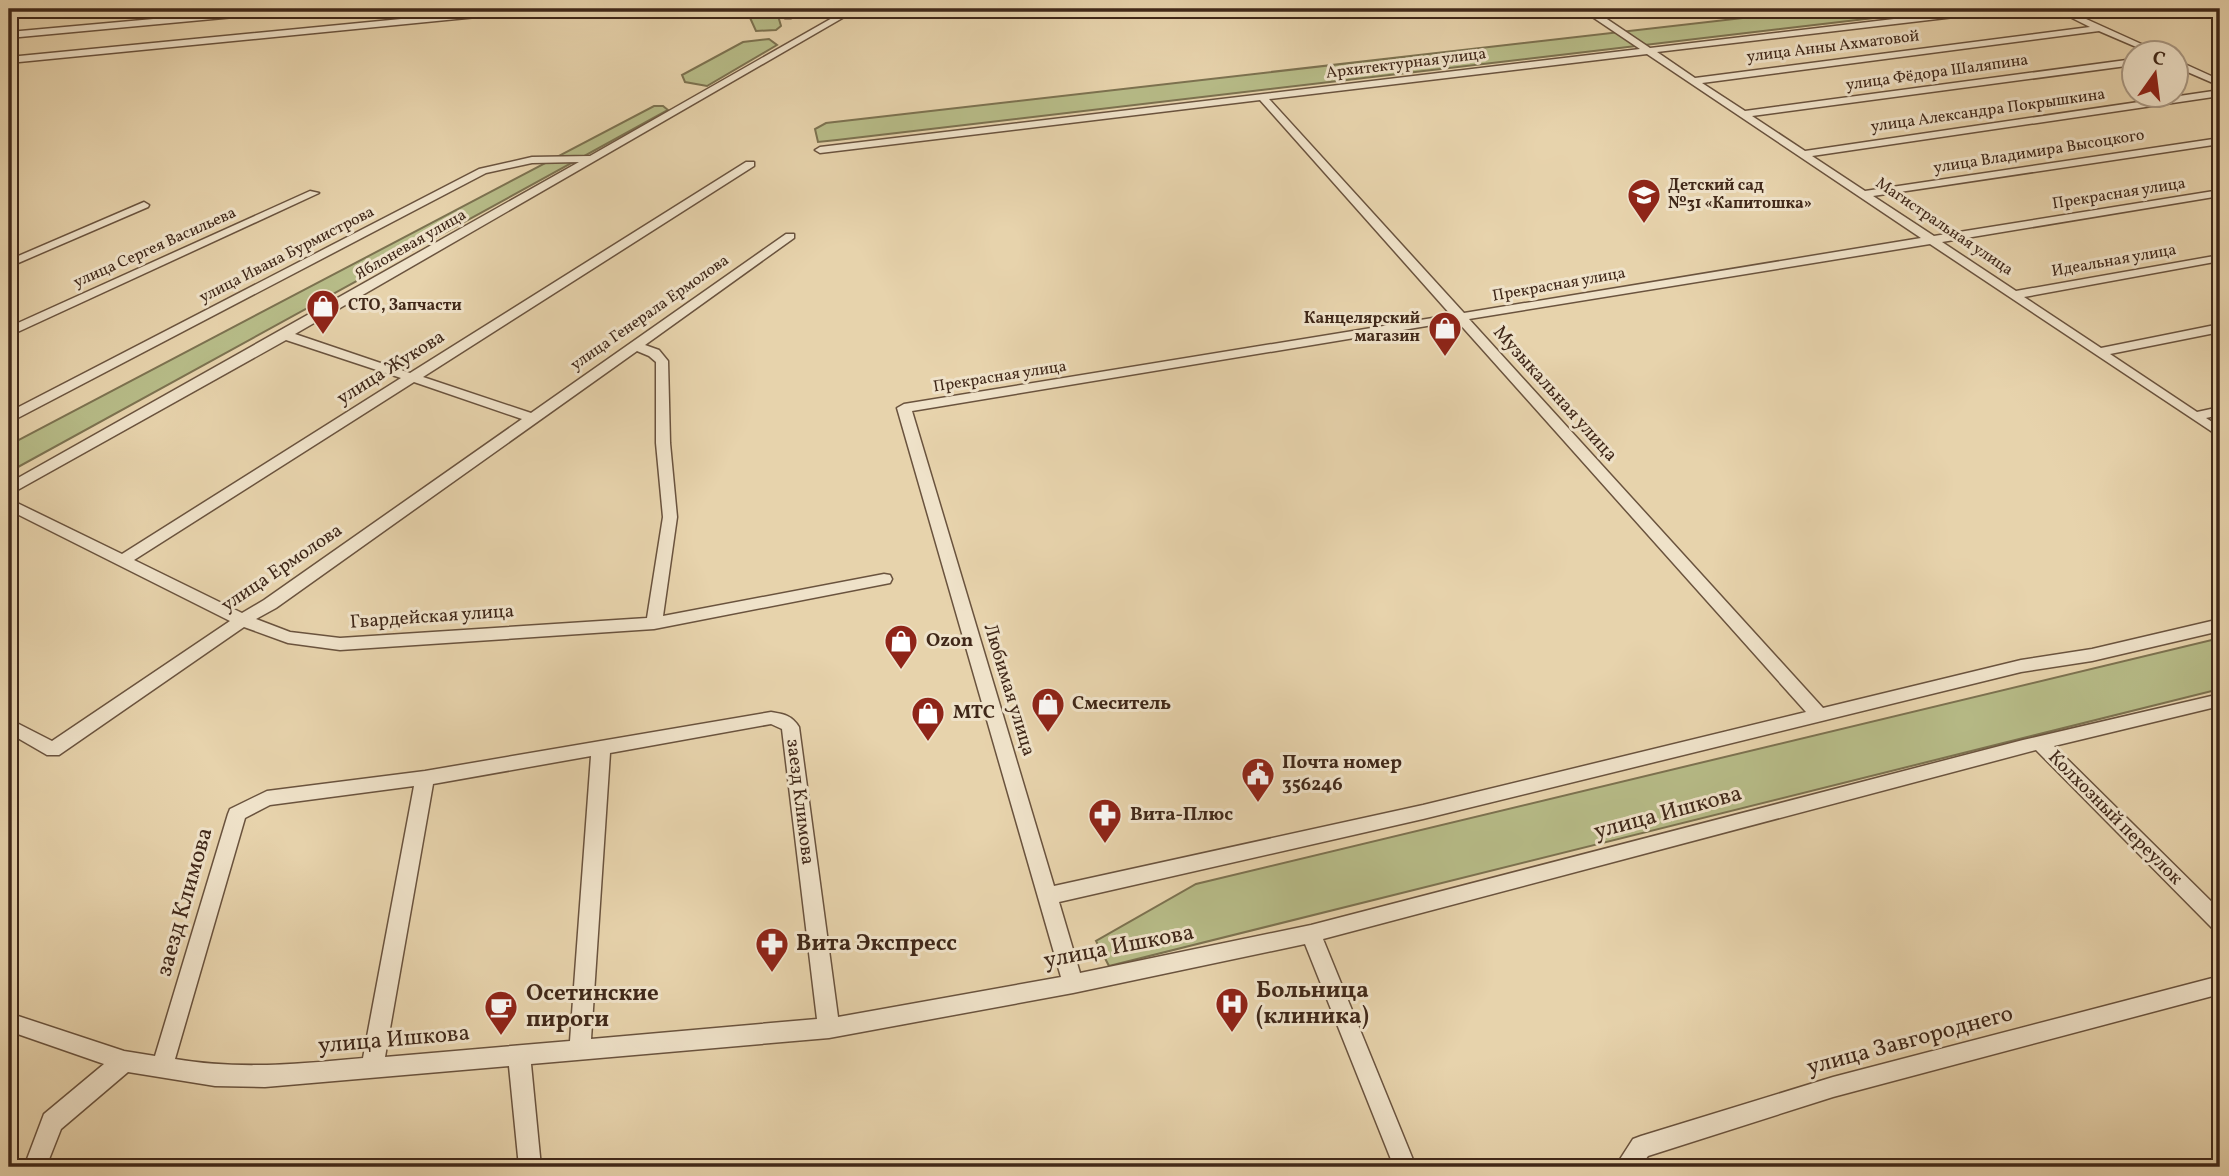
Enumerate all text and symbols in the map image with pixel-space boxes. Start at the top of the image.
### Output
street label: улица Анны Ахматовой [1745,25,1921,69]
north arrow [2120,38,2190,108]
street label: Архитектурная улица [1325,43,1487,85]
text: С [2150,45,2168,74]
street label: улица Фёдора Шаляпина [1844,49,2030,97]
street label: улица Александра Покрышкина [1869,84,2107,138]
street label: улица Владимира Высоцкого [1932,124,2146,180]
street label: Магистральная улица [1871,173,2017,281]
street label: Прекрасная улица [2051,173,2187,215]
place label: Детский сад №31 «Капитошка» [1668,175,1812,215]
school or university icon: Детский сад №31 «Капитошка» [1625,176,1663,225]
street label: улица Ивана Бурмистрова [196,201,378,309]
street label: улица Сергея Васильева [70,202,240,294]
street label: Яблоневая улица [351,204,471,286]
street label: Идеальная улица [2050,239,2178,283]
street label: улица Генерала Ермолова [566,250,734,376]
street label: Прекрасная улица [1491,262,1627,308]
shop icon: СТО, Запчасти [304,287,342,336]
place label: СТО, Запчасти [348,295,462,317]
place label: Канцелярский магазин [1304,308,1420,348]
shop icon: Канцелярский магазин [1426,309,1464,358]
street label: Музыкальная улица [1487,320,1623,468]
street label: улица Жукова [332,324,450,412]
street label: Прекрасная улица [932,356,1068,398]
street label: улица Ермолова [216,518,348,618]
street label: Гвардейская улица [349,598,515,636]
street label: Любимая улица [976,621,1042,759]
shop icon: Ozon [882,622,920,671]
place label: Ozon [926,628,973,654]
shop icon: Смеситель [1029,685,1067,734]
place label: Смеситель [1072,691,1171,717]
shop icon: МТС [909,694,947,743]
place label: МТС [953,700,995,726]
street label: заезд Климова [779,738,821,866]
street label: Колхозный переулок [2042,745,2188,891]
place label: Почта номер 356246 [1282,750,1402,798]
public building icon: Почта номер 356246 [1239,755,1277,804]
street label: улица Ишкова [1590,778,1746,848]
pharmacy icon: Вита-Плюс [1086,796,1124,845]
place label: Вита-Плюс [1130,802,1233,828]
street label: заезд Климова [149,824,221,980]
street label: улица Ишкова [1041,917,1197,977]
pharmacy icon: Вита Экспресс [753,925,791,974]
place label: Вита Экспресс [796,928,957,960]
place label: Больница (клиника) [1256,975,1369,1033]
place label: Осетинские пироги [526,978,659,1036]
hospital icon: Больница (клиника) [1213,985,1251,1034]
cafe icon: Осетинские пироги [482,988,520,1037]
street label: улица Завгороднего [1803,998,2017,1084]
street label: улица Ишкова [317,1017,471,1063]

